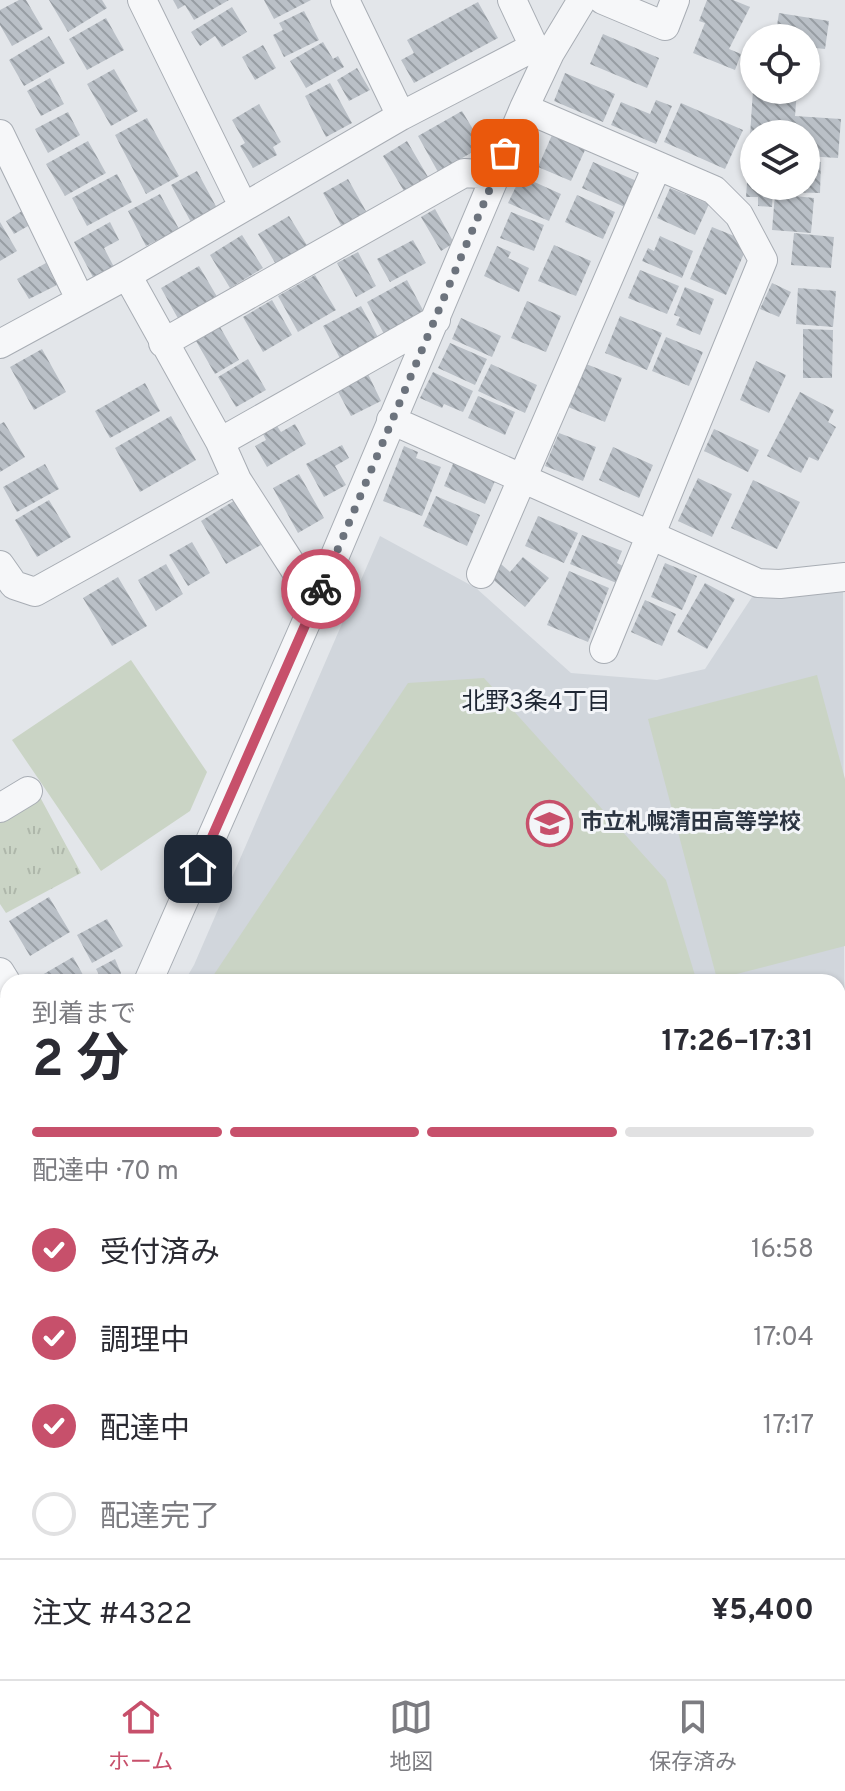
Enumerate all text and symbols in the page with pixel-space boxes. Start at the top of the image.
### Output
map controls [740,24,820,200]
button: locate [740,24,820,104]
pin [471,119,539,187]
button: layers [740,120,820,200]
icon: bag [483,131,527,175]
courier [281,549,361,629]
icon: bike [299,567,343,611]
district label: 北野3条4丁目 [461,688,611,718]
school or university icon: 市立札幌清田高等学校 [526,799,574,847]
place label: 市立札幌清田高等学校 [581,810,801,837]
pin [164,835,232,903]
icon: home [176,847,220,891]
text: 到着まで [32,999,136,1032]
text: 17:26–17:31 [662,1024,814,1061]
text: 2 分 [32,1029,129,1095]
text: 配達中 · 70 m [32,1156,179,1189]
icon: check [32,1228,76,1272]
text: 16:58 [751,1234,814,1267]
text: 受付済み [100,1236,220,1273]
icon: check [32,1316,76,1360]
text: 17:04 [753,1322,814,1355]
text: 調理中 [100,1324,190,1361]
icon: check [32,1404,76,1448]
text: 17:17 [763,1410,814,1443]
text: 配達中 [100,1412,190,1449]
text: 配達完了 [100,1500,220,1537]
text: ¥5,400 [711,1593,814,1630]
text: 注文 #4322 [32,1597,192,1634]
tab: ホーム [108,1695,173,1777]
tab: 地図 [389,1695,433,1777]
tab: 保存済み [649,1695,737,1777]

